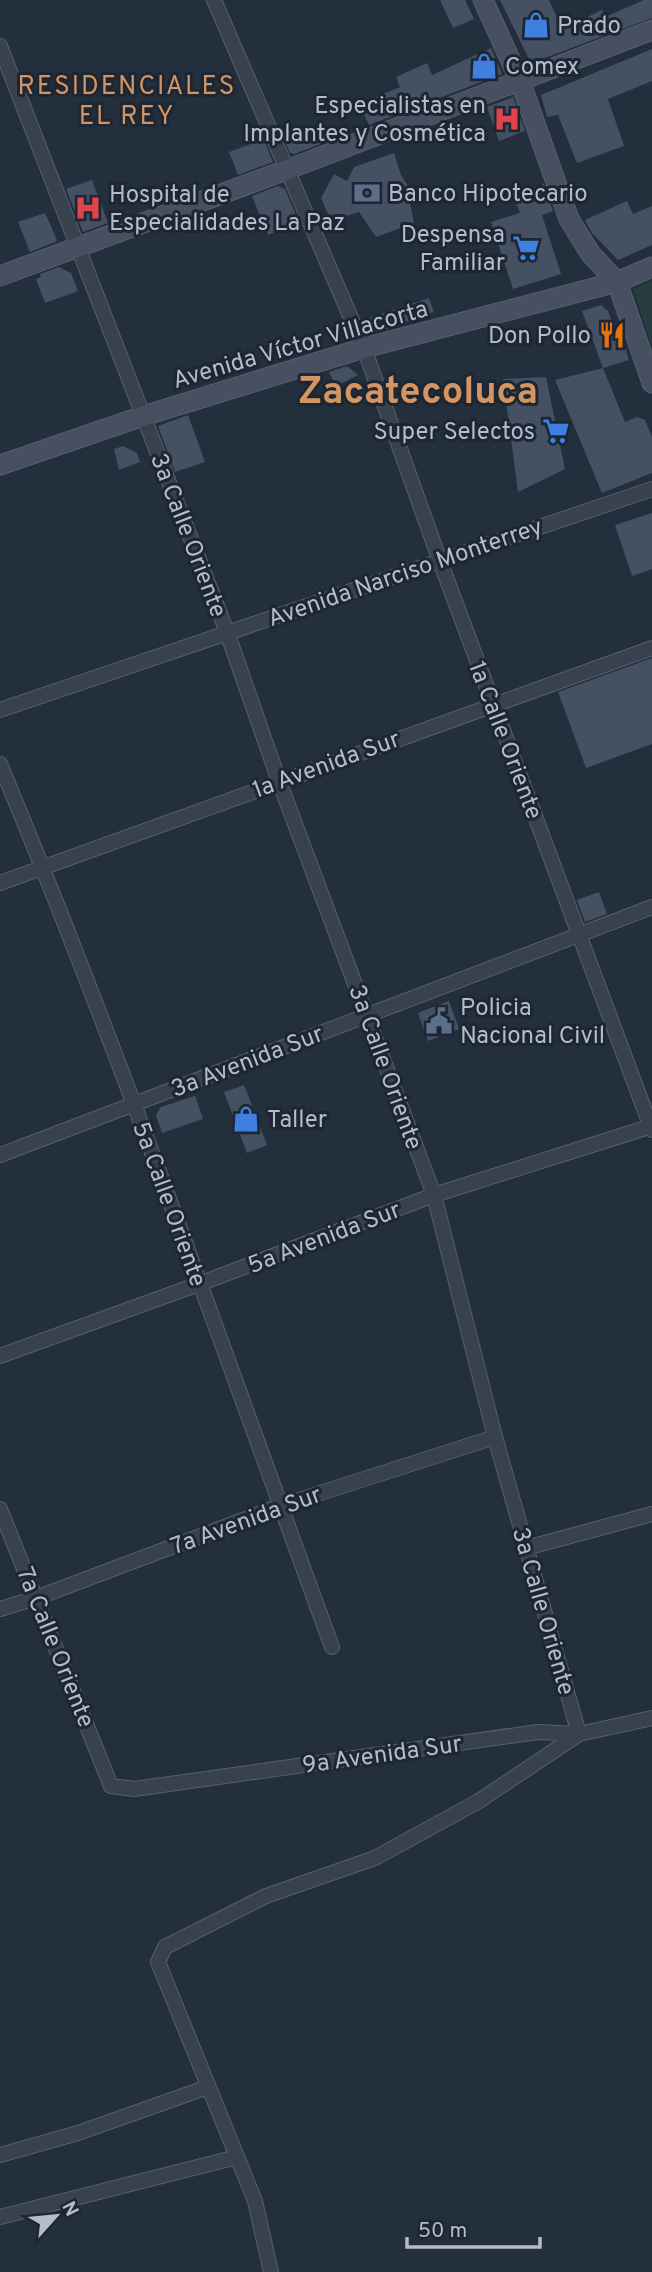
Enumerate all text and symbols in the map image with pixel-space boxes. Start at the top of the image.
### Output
shop icon: Prado [521,10,551,40]
place label: Prado [557,12,621,42]
shop icon: Comex [469,51,499,81]
place label: Comex [505,53,579,83]
district label: RESIDENCIALES EL REY [18,71,236,134]
place label: Especialistas en Implantes y Cosmética [243,92,486,150]
hospital icon: Especialistas en Implantes y Cosmética [492,104,522,134]
bank icon: Banco Hipotecario [352,178,382,208]
place label: Banco Hipotecario [388,180,588,210]
place label: Hospital de Especialidades La Paz [109,181,345,239]
hospital icon: Hospital de Especialidades La Paz [73,193,103,223]
place label: Despensa Familiar [401,221,505,279]
supermarket icon: Despensa Familiar [511,233,541,263]
street label: Avenida Víctor Villacorta [169,295,432,397]
restaurant icon: Don Pollo [597,320,627,350]
place label: Don Pollo [488,322,591,352]
district label: Zacatecoluca [298,369,538,418]
supermarket icon: Super Selectos [541,416,571,446]
place label: Super Selectos [373,418,535,448]
street label: 3a Calle Oriente [142,449,232,622]
street label: Avenida Narciso Monterrey [264,513,547,635]
street label: 1a Calle Oriente [460,657,548,824]
street label: 1a Avenida Sur [249,725,405,806]
street label: 3a Calle Oriente [340,981,428,1154]
place label: Policia Nacional Civil [460,994,605,1052]
public building icon: Policia Nacional Civil [424,1006,454,1036]
street label: 3a Avenida Sur [167,1020,328,1106]
shop icon: Taller [231,1104,261,1134]
place label: Taller [267,1106,327,1136]
street label: 5a Calle Oriente [124,1118,212,1291]
street label: 5a Avenida Sur [244,1196,405,1282]
street label: 7a Avenida Sur [167,1481,326,1563]
street label: 3a Calle Oriente [504,1524,580,1699]
street label: 7a Calle Oriente [8,1563,100,1732]
street label: 9a Avenida Sur [301,1730,464,1782]
north arrow [21,2181,91,2251]
text: N [56,2198,83,2221]
scale bar [407,2206,540,2250]
text: 50 m [418,2218,467,2245]

